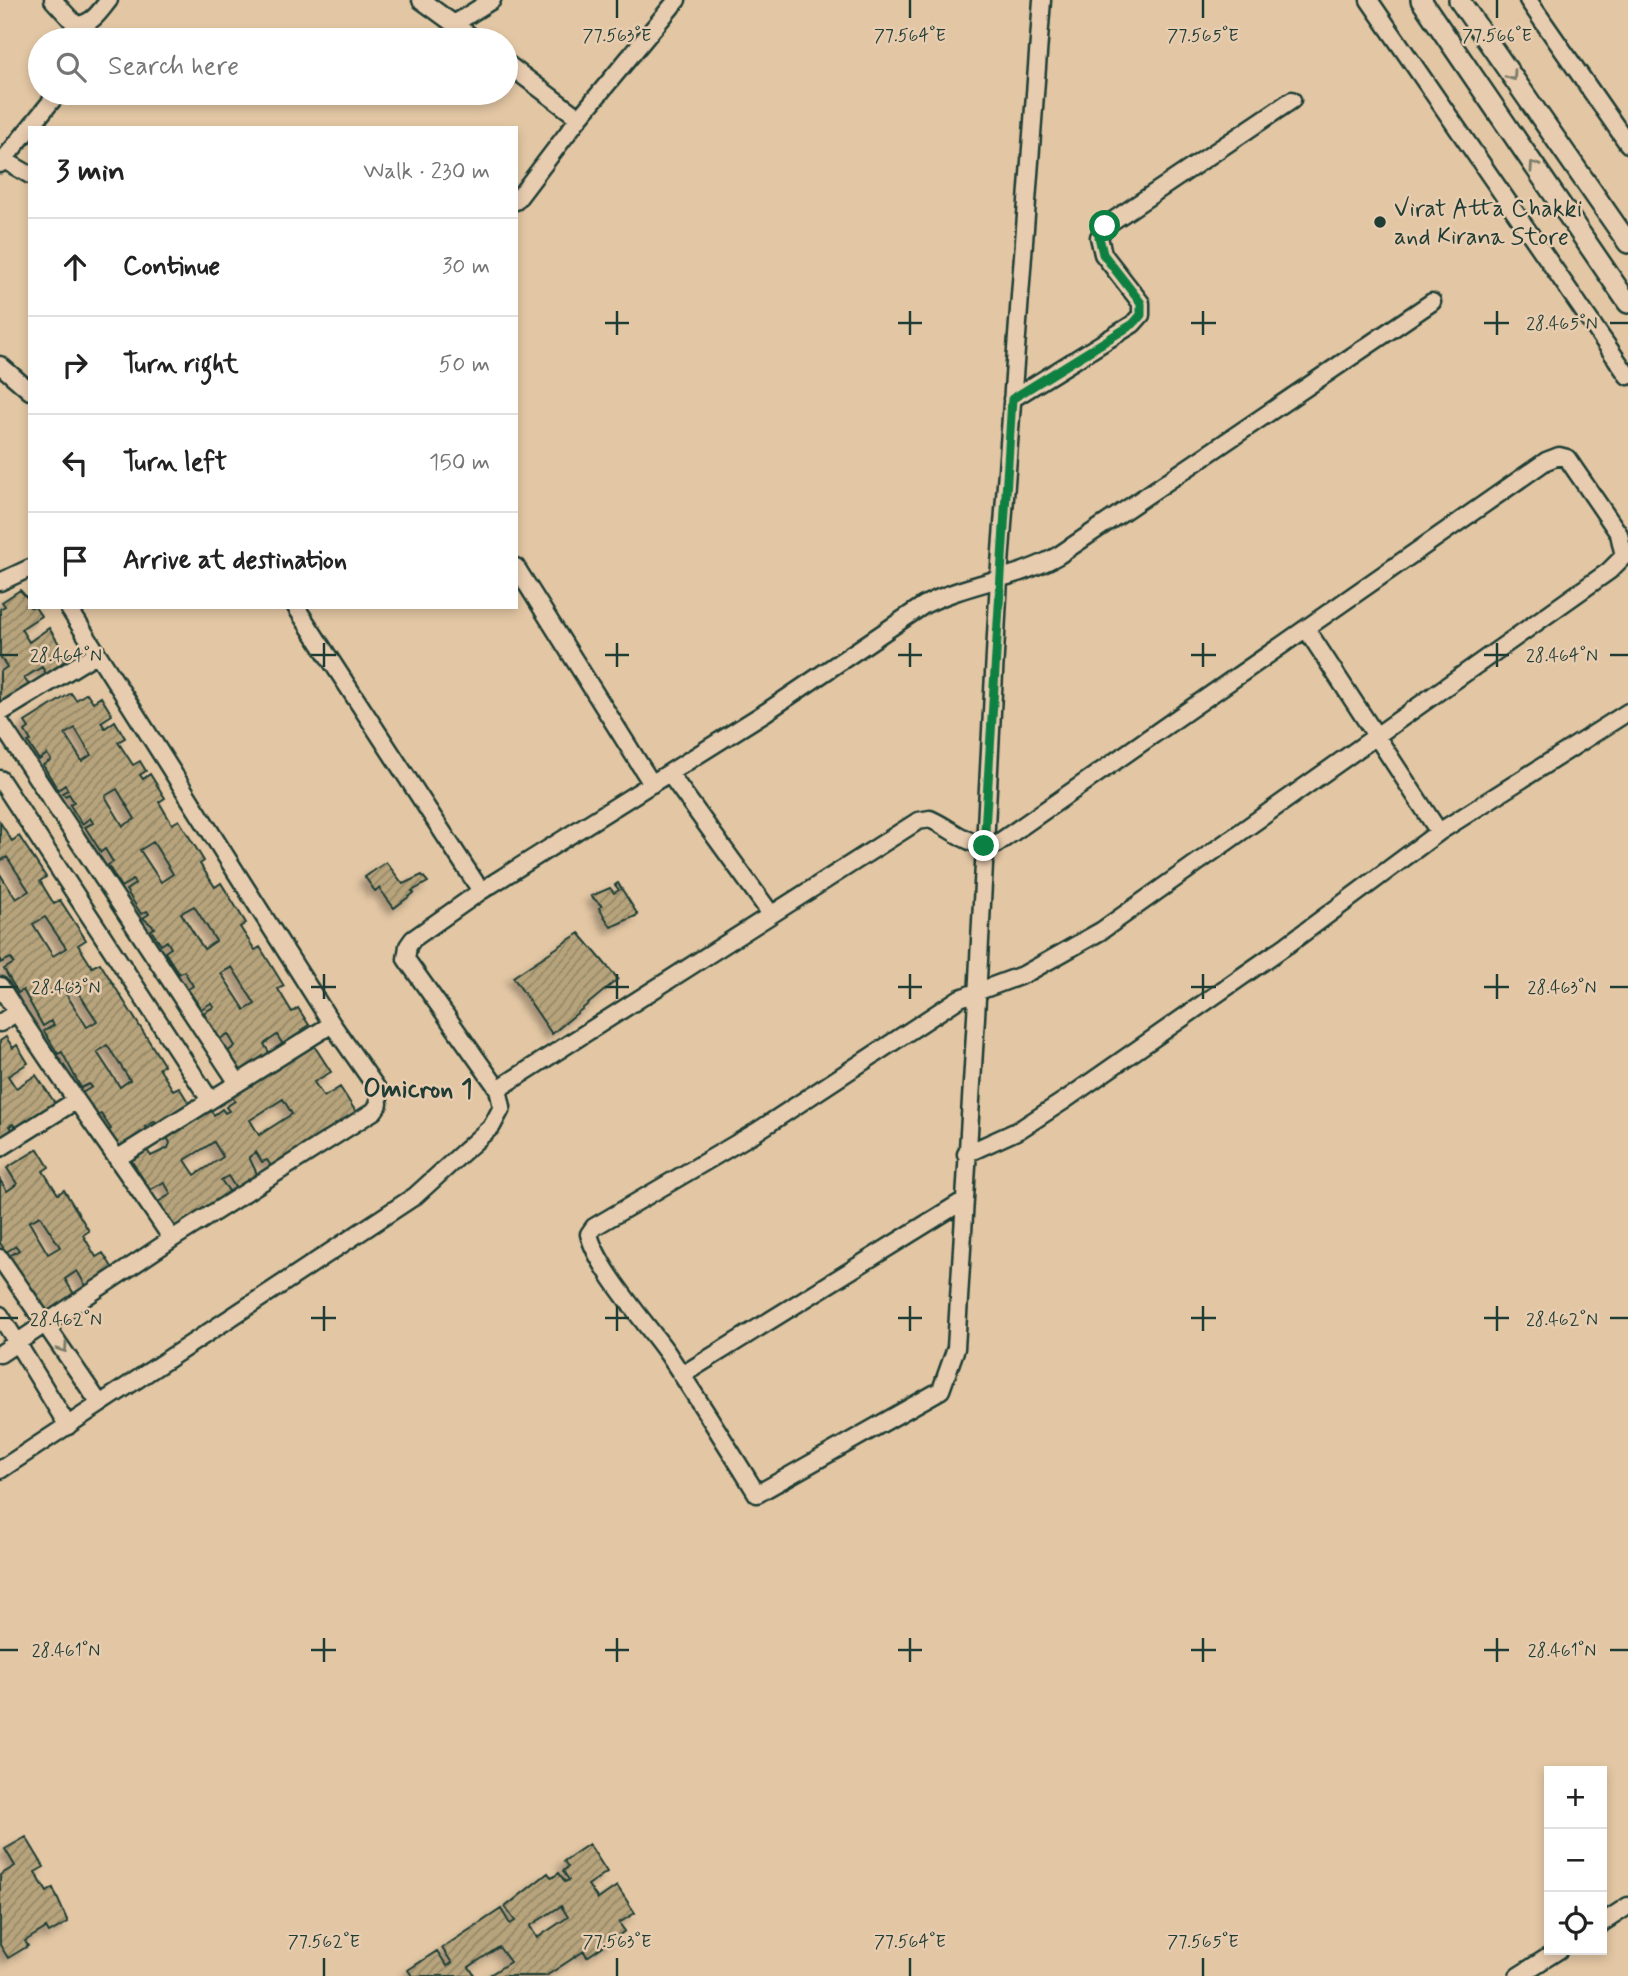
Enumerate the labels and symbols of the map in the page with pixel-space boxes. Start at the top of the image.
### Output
text: 77.563°E [583,24,651,48]
text: 77.564°E [874,24,946,48]
text: 77.565°E [1167,24,1239,48]
text: 77.566°E [1462,24,1532,48]
one-way arrow [1504,68,1516,81]
one-way arrow [1530,161,1543,174]
place label: Virat Atta Chakki and Kirana Store [1394,194,1582,253]
route start [1089,210,1120,241]
marker: Virat Atta Chakki and Kirana Store [1372,214,1388,230]
text: 28.465°N [1526,312,1598,336]
text: 28.464°N [30,644,102,668]
text: 28.464°N [1526,644,1598,668]
route end [968,830,999,861]
text: 28.463°N [32,976,100,1000]
text: 28.463°N [1528,976,1596,1000]
district label: Omicron 1 [363,1073,473,1107]
text: 28.462°N [30,1308,102,1332]
text: 28.462°N [1526,1308,1598,1332]
one-way arrow [55,1340,68,1353]
text: 28.461°N [32,1639,100,1663]
text: 28.461°N [1528,1639,1596,1663]
text: 77.562°E [288,1930,360,1954]
text: 77.563°E [583,1930,651,1954]
text: 77.564°E [874,1930,946,1954]
text: 77.565°E [1167,1930,1239,1954]

